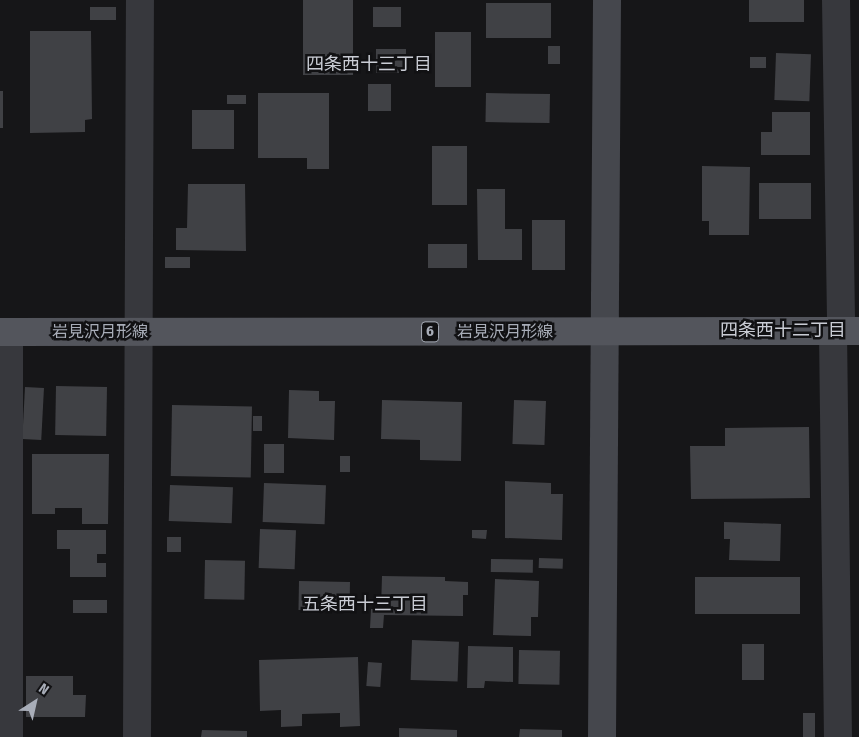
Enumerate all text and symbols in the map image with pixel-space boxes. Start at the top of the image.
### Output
district label: 四条西十三丁目 [306,53,432,75]
district label: 四条西十二丁目 [720,319,846,341]
road number: 6 [420,320,440,344]
street label: 岩見沢月形線 [52,322,148,342]
street label: 岩見沢月形線 [457,322,553,342]
district label: 五条西十三丁目 [302,593,428,615]
north arrow [10,677,60,727]
text: N [36,680,52,699]

